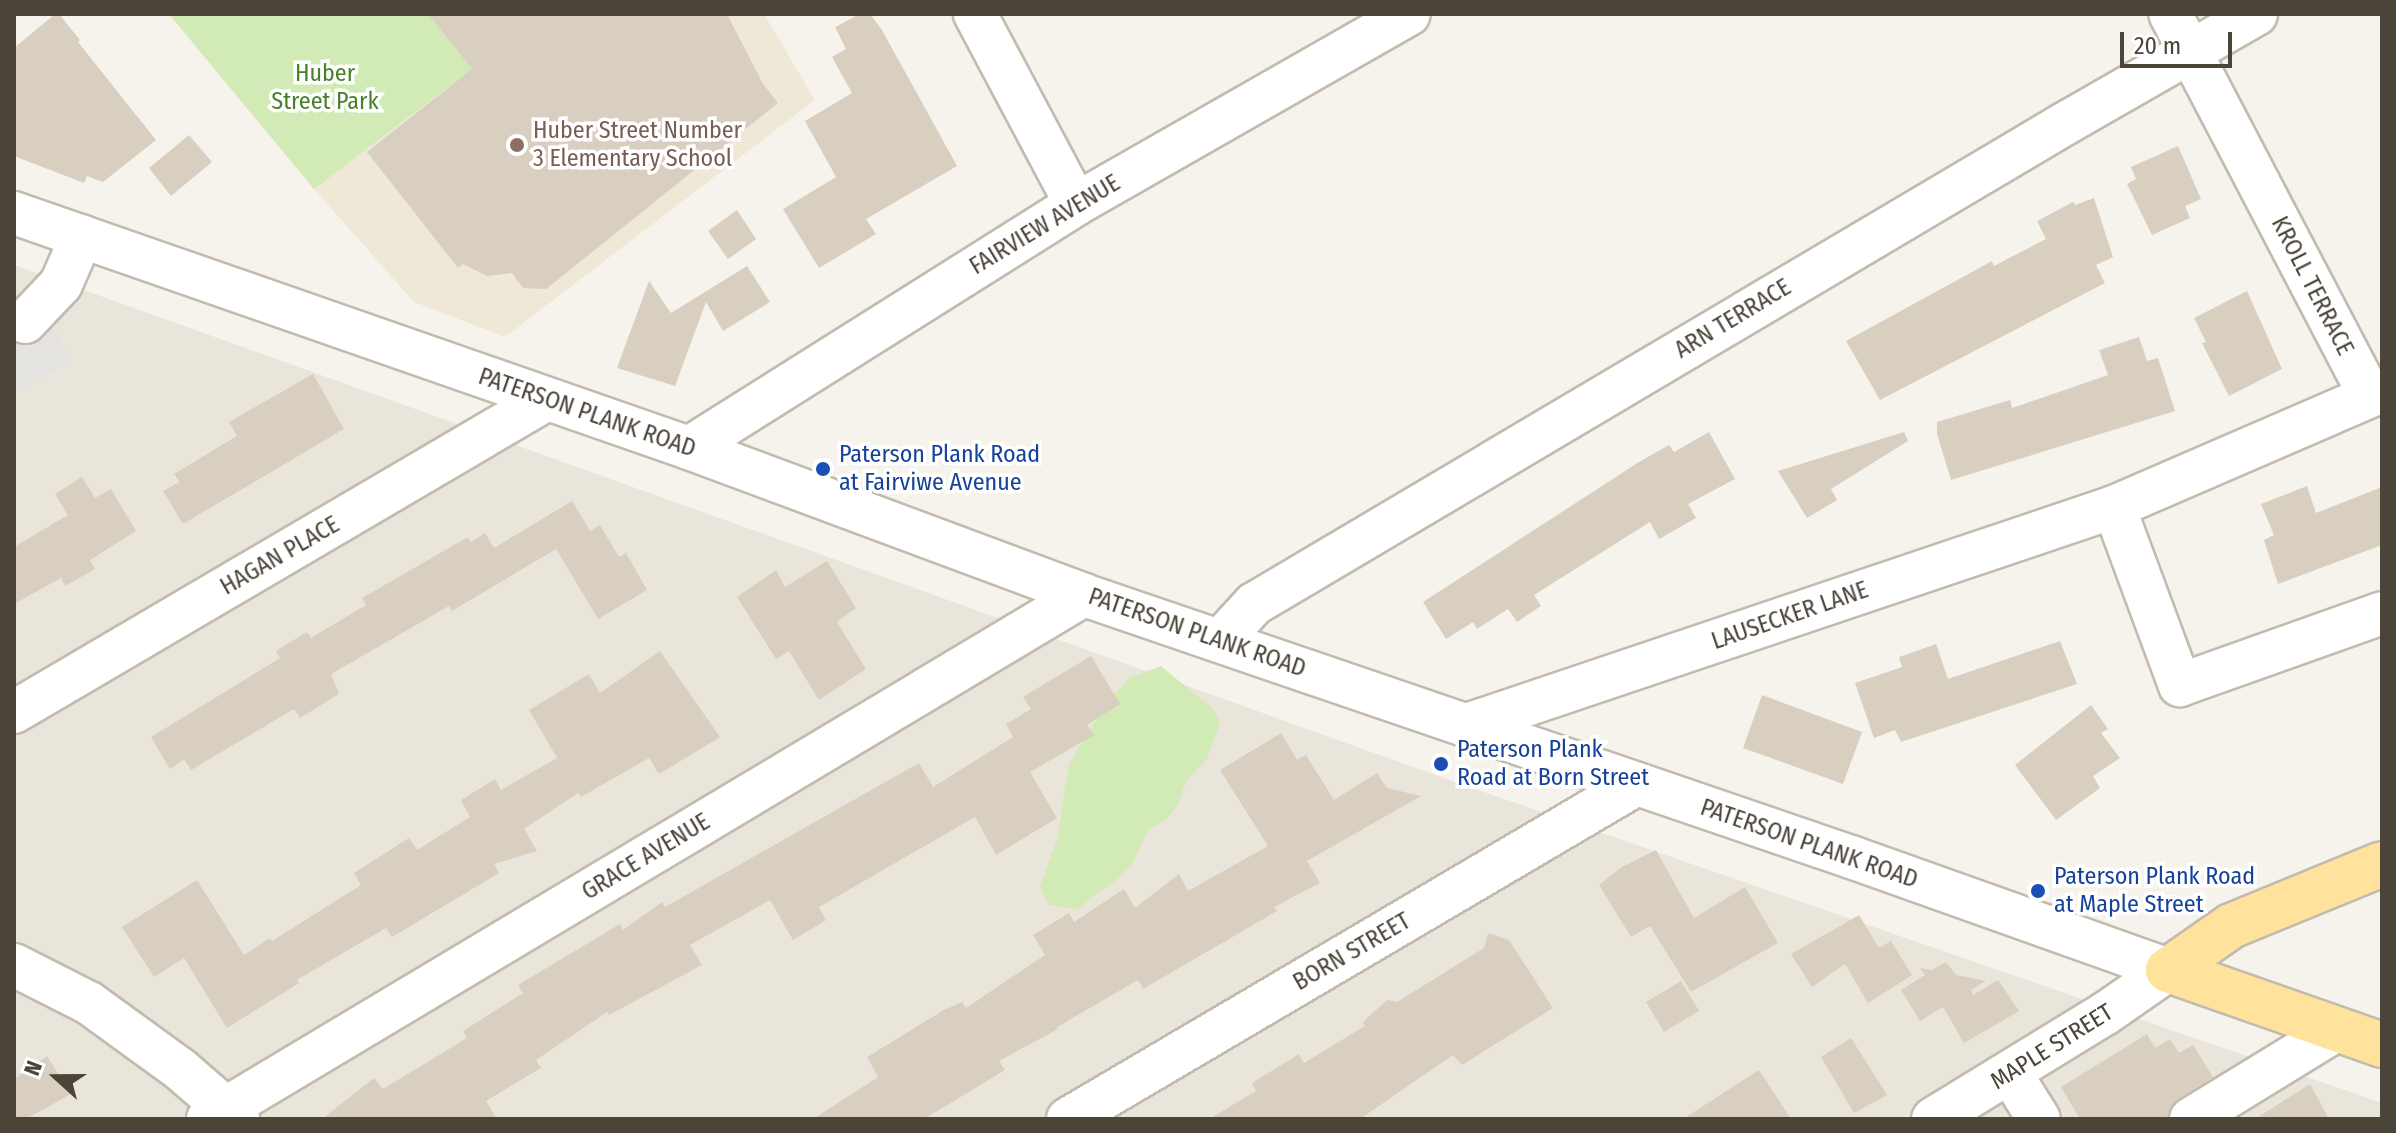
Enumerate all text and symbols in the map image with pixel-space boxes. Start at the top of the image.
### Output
scale bar [2124,16,2236,66]
text: 20 m [2134,32,2181,60]
park label: Huber Street Park [271,60,379,116]
place label: Huber Street Number 3 Elementary School [533,117,742,173]
marker: Huber Street Number 3 Elementary School [508,136,526,154]
street label: FAIRVIEW AVENUE [965,169,1125,281]
street label: KROLL TERRACE [2265,212,2359,360]
street label: ARN TERRACE [1670,273,1796,365]
street label: PATERSON PLANK ROAD [475,362,699,464]
place label: Paterson Plank Road at Fairviwe Avenue [839,441,1040,497]
marker: Paterson Plank Road at Fairviwe Avenue [814,460,832,478]
street label: HAGAN PLACE [215,510,345,602]
street label: LAUSECKER LANE [1708,576,1872,656]
street label: PATERSON PLANK ROAD [1085,582,1309,684]
place label: Paterson Plank Road at Born Street [1457,736,1649,792]
marker: Paterson Plank Road at Born Street [1432,755,1450,773]
street label: PATERSON PLANK ROAD [1697,793,1921,895]
street label: GRACE AVENUE [577,808,715,906]
place label: Paterson Plank Road at Maple Street [2054,863,2255,919]
marker: Paterson Plank Road at Maple Street [2029,882,2047,900]
street label: BORN STREET [1288,907,1416,997]
street label: MAPLE STREET [1985,998,2119,1096]
north arrow [16,1037,96,1117]
text: N [18,1057,48,1079]

